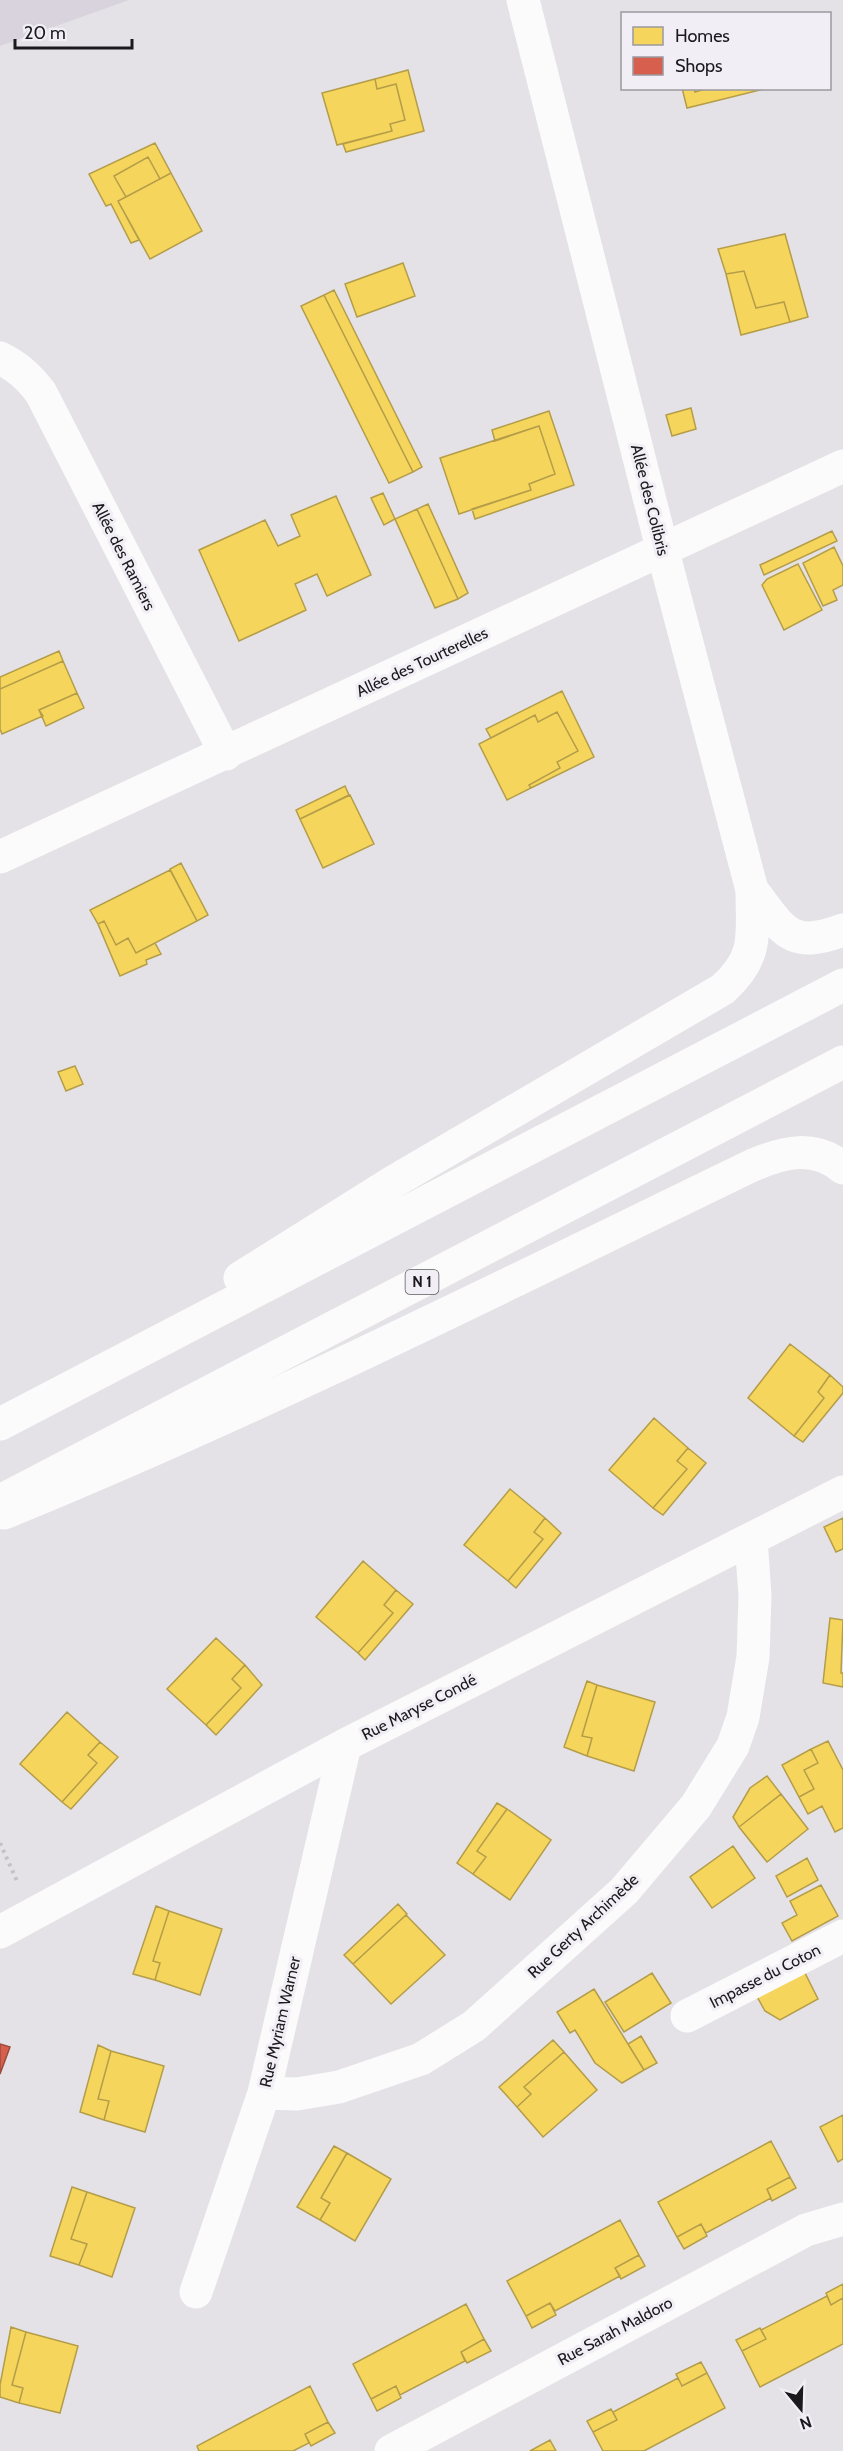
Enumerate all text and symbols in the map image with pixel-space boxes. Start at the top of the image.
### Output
scale bar [15,12,132,50]
legend [621,12,831,90]
text: 20 m [24,22,66,44]
text: Homes [675,25,730,47]
text: Shops [675,55,723,77]
street label: Allée des Colibris [627,442,673,558]
street label: Allée des Ramiers [89,499,160,614]
street label: Allée des Tourterelles [353,623,491,701]
road number: N 1 [406,1270,438,1294]
street label: Rue Maryse Condé [358,1670,480,1744]
street label: Rue Gerty Archimède [524,1870,642,1982]
street label: Impasse du Coton [706,1940,824,2012]
street label: Rue Myriam Warner [256,1954,304,2089]
street label: Rue Sarah Maldoro [554,2293,676,2369]
north arrow [771,2379,831,2439]
text: N [797,2412,814,2434]

